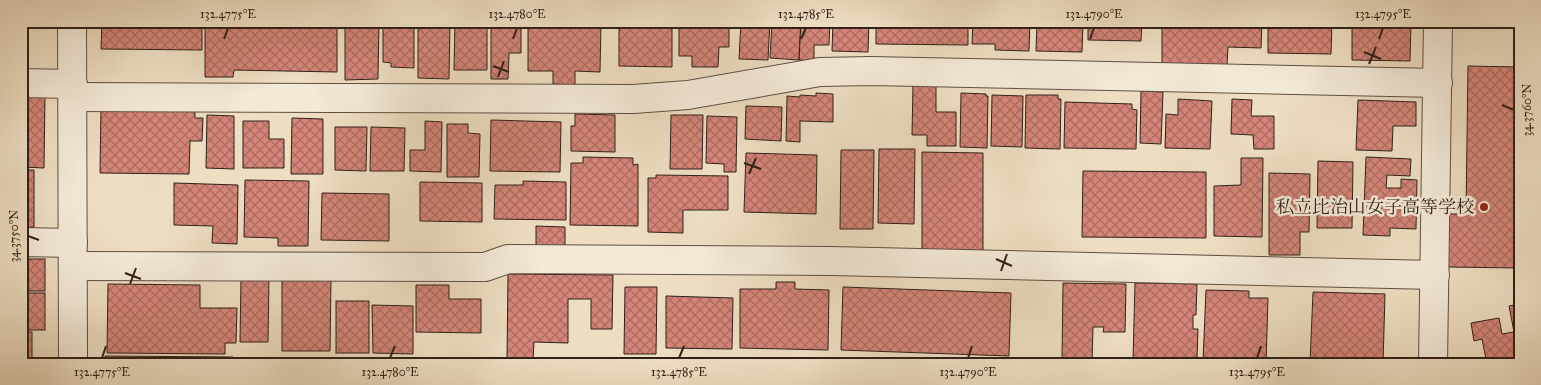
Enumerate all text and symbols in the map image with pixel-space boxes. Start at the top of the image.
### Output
text: 132.4775°E [200,7,256,21]
text: 132.4780°E [488,7,546,21]
text: 132.4785°E [778,7,834,21]
text: 132.4790°E [1065,7,1123,21]
text: 132.4795°E [1355,7,1411,21]
text: 34.3760°N [1520,83,1534,137]
place label: 私立比治山女子高等学校 [1276,196,1474,218]
marker: 私立比治山女子高等学校 [1478,201,1490,213]
text: 34.3750°N [7,210,21,262]
text: 132.4775°E [74,365,130,379]
text: 132.4780°E [361,365,419,379]
text: 132.4785°E [651,365,707,379]
text: 132.4790°E [939,365,997,379]
text: 132.4795°E [1229,365,1285,379]

